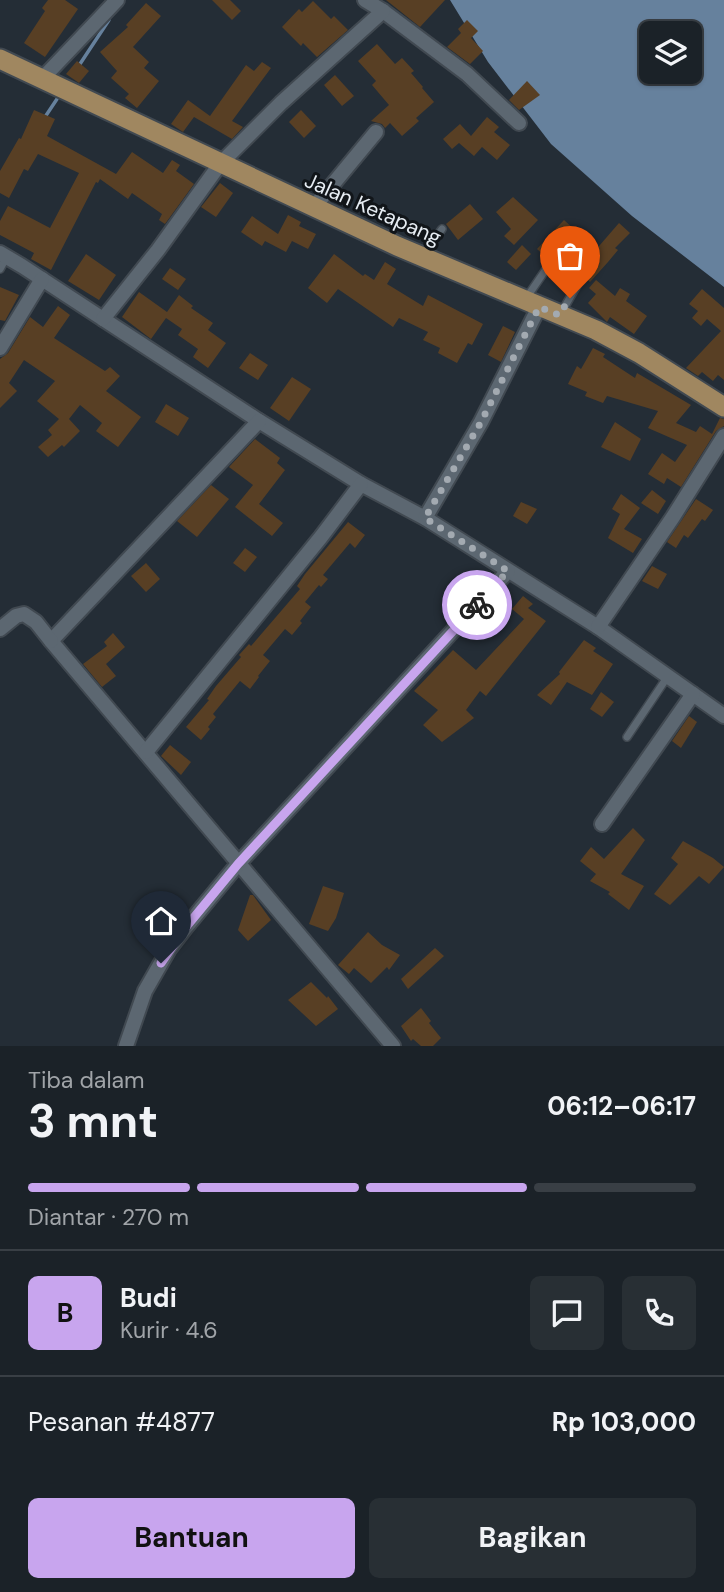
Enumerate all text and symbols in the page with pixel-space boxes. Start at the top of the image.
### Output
map controls [639,21,702,84]
button: layers [639,21,702,84]
street label: Jalan Ketapang [300,166,446,252]
pin [540,226,600,298]
icon: bag [551,237,589,275]
courier [442,570,512,640]
icon: bike [458,586,496,624]
pin [131,891,191,963]
icon: home [142,902,180,940]
text: Tiba dalam [28,1065,145,1095]
text: 06:12–06:17 [547,1089,696,1123]
text: 3 mnt [28,1091,158,1151]
text: Diantar · 270 m [28,1202,189,1232]
button: chat [530,1276,604,1350]
button: phone [622,1276,696,1350]
text: Budi [120,1281,177,1315]
text: B [57,1296,73,1330]
text: Kurir · 4.6 [120,1315,218,1345]
text: Pesanan #4877 [28,1405,215,1439]
text: Rp 103,000 [552,1405,696,1439]
button: Bantuan [28,1498,355,1578]
button: Bagikan [369,1498,696,1578]

